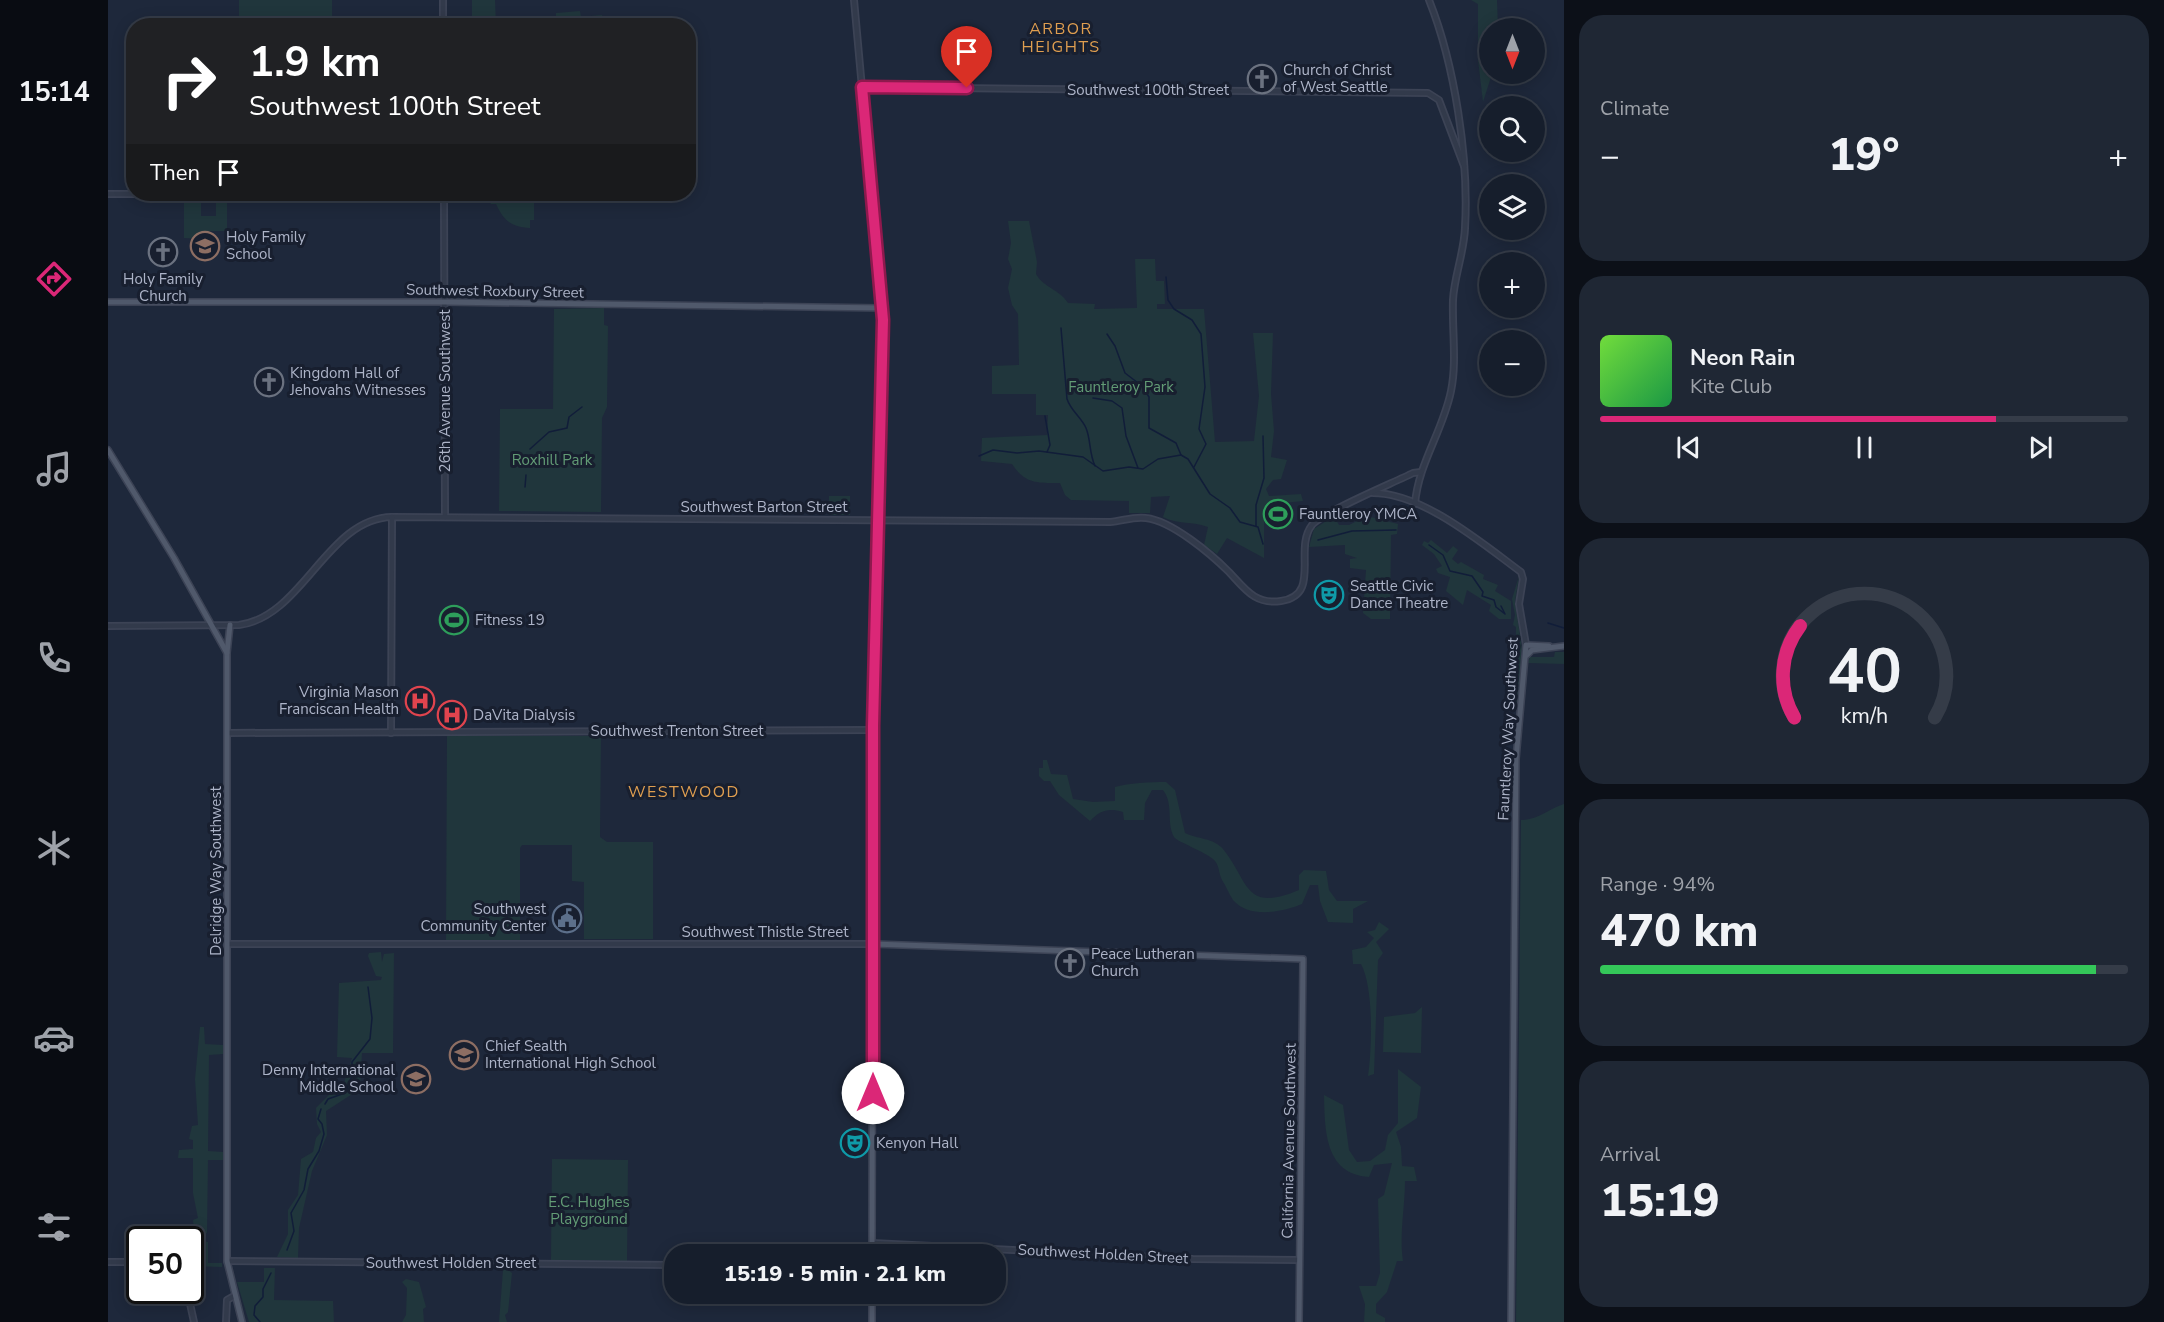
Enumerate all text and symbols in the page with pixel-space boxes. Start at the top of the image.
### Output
district label: ARBOR HEIGHTS [1022,18,1100,58]
north arrow [1479,18,1545,84]
map controls [1479,18,1545,396]
pin [941,26,992,88]
text: 1.9 km [249,34,381,91]
icon: arrive [950,35,983,68]
icon: right [150,42,228,120]
place label: Church of Christ of West Seattle [1283,60,1392,97]
church icon: Church of Christ of West Seattle [1246,63,1278,95]
text: 15:14 [18,74,90,111]
street label: Southwest 100th Street [1067,80,1230,100]
text: Southwest 100th Street [249,88,541,125]
text: Climate [1600,95,1669,122]
button: search [1479,96,1545,162]
text: 19° [1828,125,1900,186]
text: − [1600,134,1620,179]
text: + [2108,134,2128,179]
icon: arrive [212,156,245,189]
text: Then [150,158,200,188]
button: layers [1479,174,1545,240]
place label: Holy Family School [226,227,306,264]
school or university icon: Holy Family School [189,230,221,262]
church icon: Holy Family Church [147,236,179,268]
button: + [1479,252,1545,318]
icon: directions [33,258,75,300]
place label: Holy Family Church [123,269,203,306]
street label: Southwest Roxbury Street [406,279,585,303]
street label: 26th Avenue Southwest [435,309,455,473]
button: − [1479,330,1545,396]
text: Neon Rain [1690,343,1795,373]
place label: Kingdom Hall of Jehovahs Witnesses [289,363,426,400]
church icon: Kingdom Hall of Jehovahs Witnesses [253,366,285,398]
text: Kite Club [1690,373,1772,400]
park label: Fauntleroy Park [1068,377,1174,397]
icon: previous [1672,431,1705,464]
icon: pause [1848,431,1881,464]
icon: next [2024,431,2057,464]
icon: music [33,448,75,490]
park label: Roxhill Park [512,450,593,470]
street label: Southwest Barton Street [680,497,848,517]
sports icon: Fauntleroy YMCA [1262,498,1294,530]
place label: Fauntleroy YMCA [1299,504,1417,524]
place label: Seattle Civic Dance Theatre [1350,576,1448,613]
theatre icon: Seattle Civic Dance Theatre [1313,579,1345,611]
sports icon: Fitness 19 [438,604,470,636]
place label: Fitness 19 [475,610,545,630]
text: 40 [1827,629,1901,714]
street label: Fauntleroy Way Southwest [1493,636,1523,821]
icon: phone [33,637,75,679]
place label: Virginia Mason Franciscan Health [279,682,399,719]
hospital icon: Virginia Mason Franciscan Health [404,685,436,717]
hospital icon: DaVita Dialysis [436,699,468,731]
text: km/h [1840,701,1888,731]
place label: DaVita Dialysis [473,705,575,725]
street label: Southwest Trenton Street [591,721,764,741]
district label: WESTWOOD [628,781,740,803]
street label: Delridge Way Southwest [206,786,226,956]
icon: climate [33,827,75,869]
text: Range · 94% [1600,871,1715,898]
place label: Southwest Community Center [420,899,547,936]
text: 470 km [1600,901,1759,962]
public building icon: Southwest Community Center [551,902,583,934]
street label: Southwest Thistle Street [682,922,849,942]
place label: Peace Lutheran Church [1091,944,1195,981]
church icon: Peace Lutheran Church [1054,947,1086,979]
icon: car [33,1017,75,1059]
place label: Chief Sealth International High School [485,1036,657,1073]
school or university icon: Chief Sealth International High School [448,1039,480,1071]
street label: California Avenue Southwest [1277,1042,1301,1239]
place label: Denny International Middle School [262,1060,396,1097]
position arrow [841,1061,905,1125]
school or university icon: Denny International Middle School [400,1063,432,1095]
theatre icon: Kenyon Hall [839,1127,871,1159]
place label: Kenyon Hall [876,1133,959,1153]
text: Arrival [1600,1141,1660,1168]
text: 15:19 [1600,1171,1720,1232]
park label: E.C. Hughes Playground [548,1192,630,1229]
icon: filters [33,1206,75,1248]
speed limit sign: 50 [126,1226,204,1304]
street label: Southwest Holden Street [1017,1240,1189,1268]
street label: Southwest Holden Street [366,1253,537,1273]
text: 15:19 · 5 min · 2.1 km [724,1259,946,1289]

